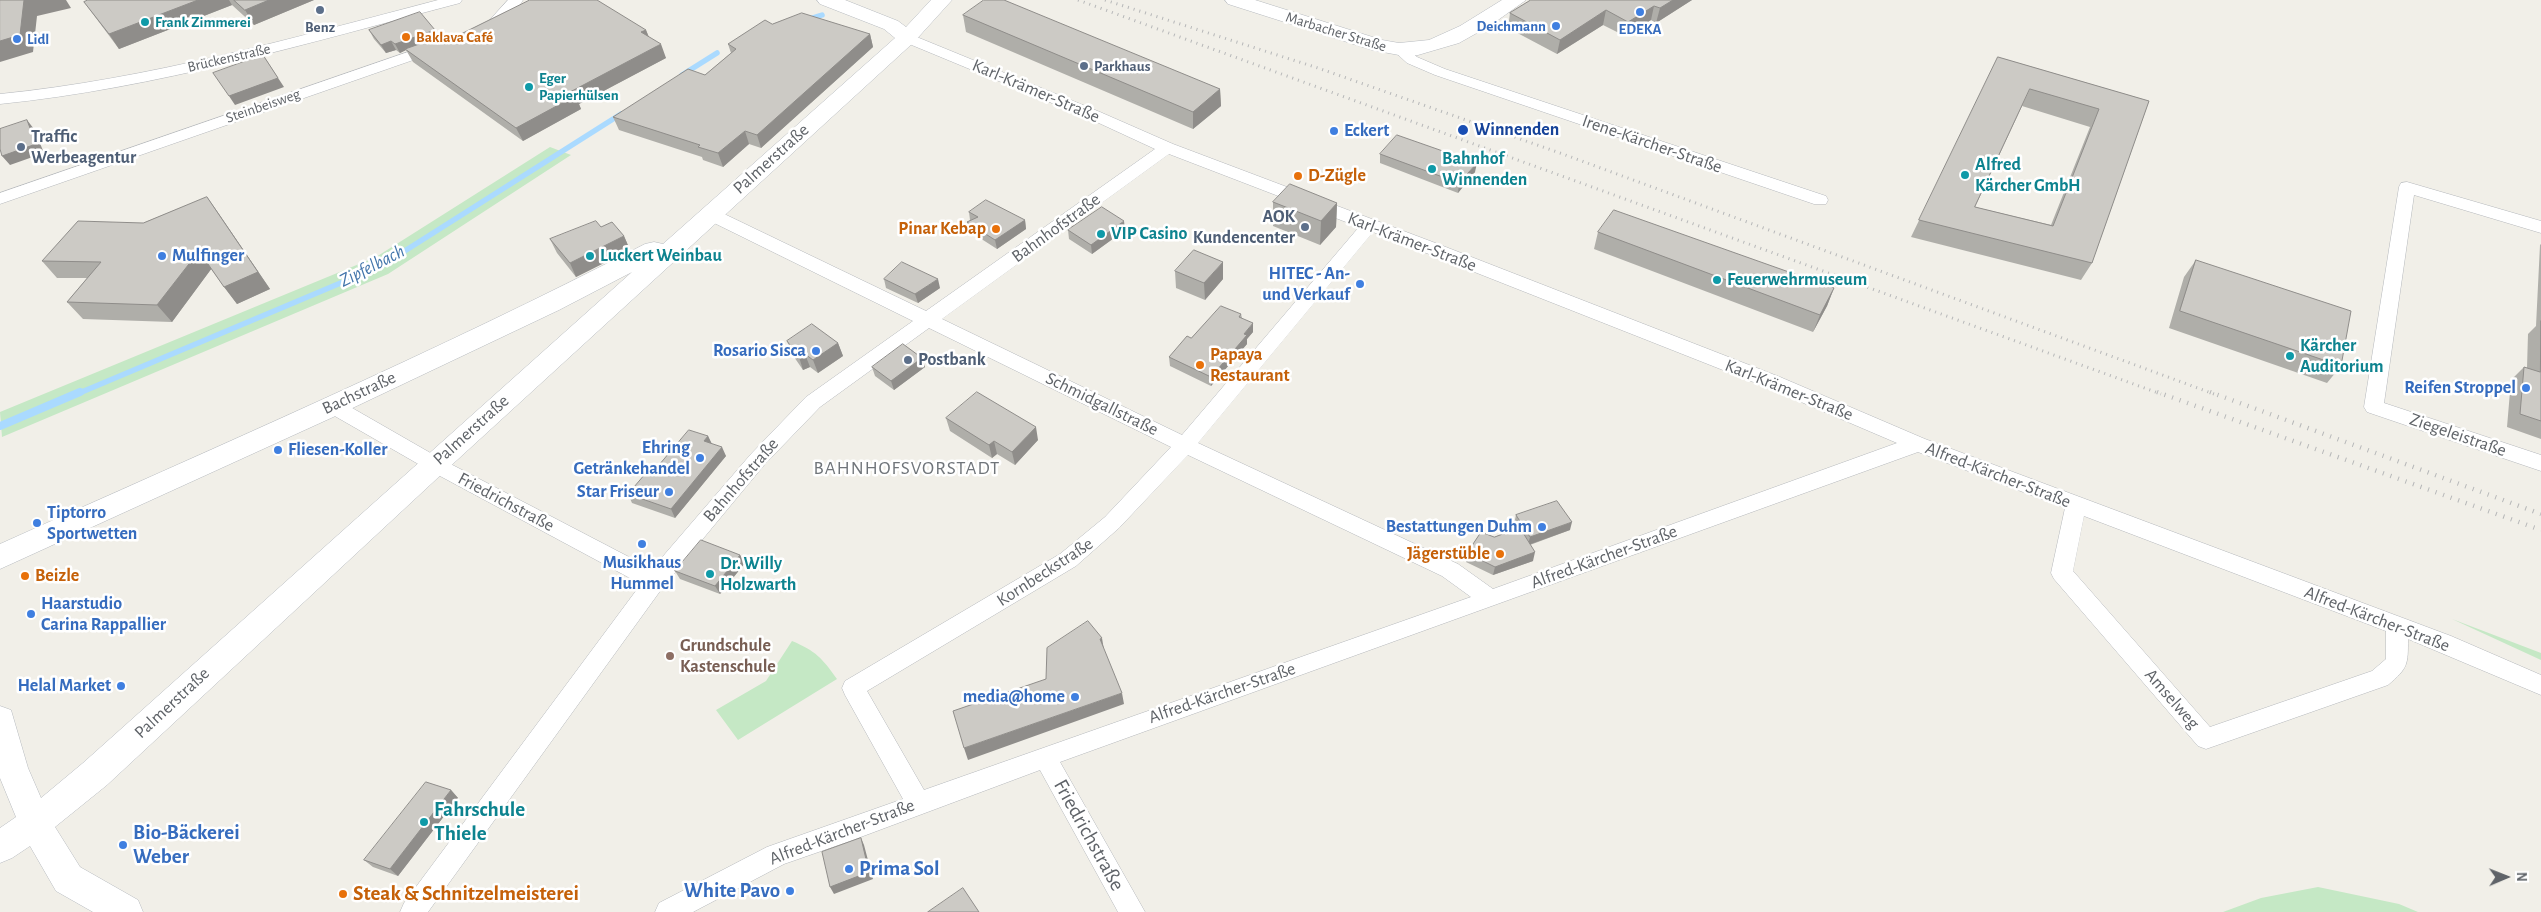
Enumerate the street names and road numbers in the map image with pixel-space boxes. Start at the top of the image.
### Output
street label: Marbacher Straße [1283,8,1389,56]
street label: Brückenstraße [186,40,272,76]
street label: Karl-Krämer-Straße [969,54,1103,128]
street label: Steinbeisweg [223,85,303,127]
street label: Irene-Kärcher-Straße [1579,110,1725,178]
street label: Palmerstraße [729,119,813,199]
street label: Bahnhofstraße [1007,189,1105,267]
street label: Karl-Krämer-Straße [1344,207,1480,277]
street label: Karl-Krämer-Straße [1722,354,1856,426]
street label: Bachstraße [319,367,399,419]
street label: Schmidgallstraße [1042,367,1162,441]
street label: Palmerstraße [429,390,513,470]
street label: Ziegeleistraße [2407,408,2509,462]
street label: Bahnhofstraße [699,434,783,526]
street label: Alfred-Kärcher-Straße [1922,437,2074,513]
street label: Friedrichstraße [454,468,558,536]
street label: Alfred-Kärcher-Straße [1528,521,1680,593]
street label: Kornbeckstraße [993,533,1097,611]
street label: Alfred-Kärcher-Straße [2301,581,2453,657]
street label: Alfred-Kärcher-Straße [1146,658,1298,728]
street label: Palmerstraße [130,663,214,743]
street label: Amselweg [2140,664,2204,734]
street label: Friedrichstraße [1048,775,1130,895]
street label: Alfred-Kärcher-Straße [766,794,918,870]

